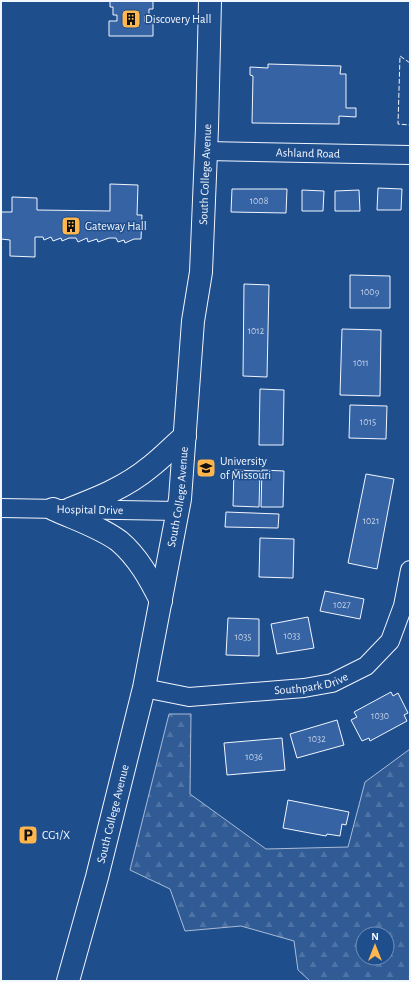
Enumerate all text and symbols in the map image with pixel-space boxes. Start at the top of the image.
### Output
building icon: Discovery Hall [120,8,142,30]
place label: Discovery Hall [145,13,211,26]
street label: South College Avenue [197,124,213,225]
street label: Ashland Road [276,146,340,160]
house number: 1008 [250,196,269,206]
building icon: Gateway Hall [60,215,82,237]
place label: Gateway Hall [85,220,147,233]
house number: 1009 [361,287,380,297]
house number: 1012 [248,326,265,336]
house number: 1011 [353,358,369,368]
house number: 1015 [360,417,376,427]
street label: South College Avenue [165,446,190,548]
place label: University of Missouri [220,455,271,481]
school or university icon: University of Missouri [195,457,217,479]
street label: Hospital Drive [57,503,123,516]
house number: 1021 [363,516,379,526]
house number: 1027 [333,600,351,610]
house number: 1033 [284,631,300,641]
house number: 1035 [234,632,252,642]
street label: Southpark Drive [274,670,350,696]
house number: 1030 [371,711,389,721]
house number: 1032 [308,734,326,744]
house number: 1036 [245,752,263,762]
street label: South College Avenue [95,763,131,864]
parking icon: CG1/X [17,824,39,846]
place label: CG1/X [42,829,70,841]
north arrow [355,926,395,966]
text: N [371,931,379,942]

